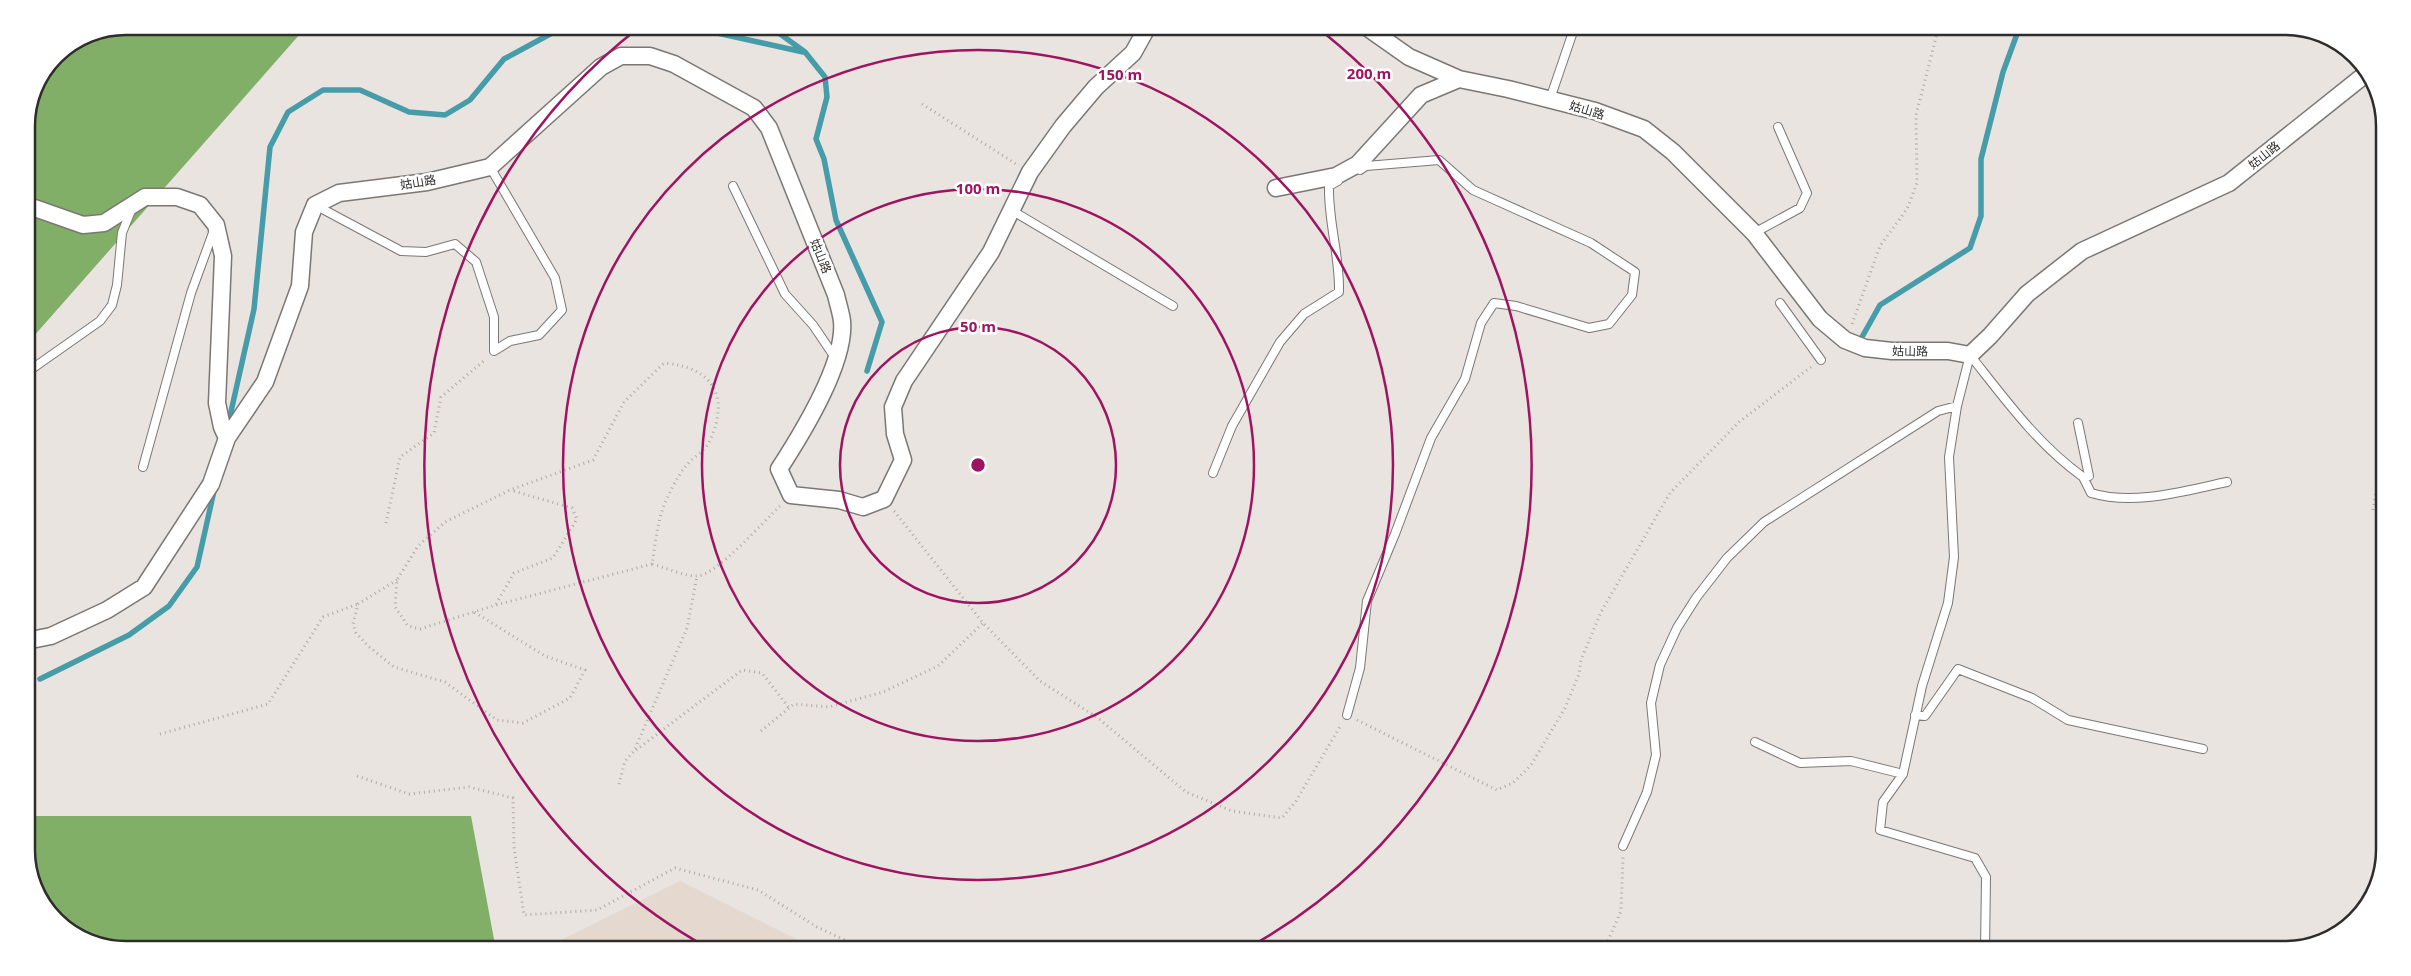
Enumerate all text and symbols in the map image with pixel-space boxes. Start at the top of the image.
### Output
text: 200 m [1347,63,1391,83]
text: 150 m [1098,64,1142,84]
street label: 姑山路 [1567,97,1607,123]
street label: 姑山路 [2245,137,2283,173]
street label: 姑山路 [399,171,437,193]
text: 100 m [956,178,1000,198]
street label: 姑山路 [806,236,836,276]
text: 50 m [960,316,996,336]
street label: 姑山路 [1892,342,1928,360]
centre of rings [969,456,987,474]

